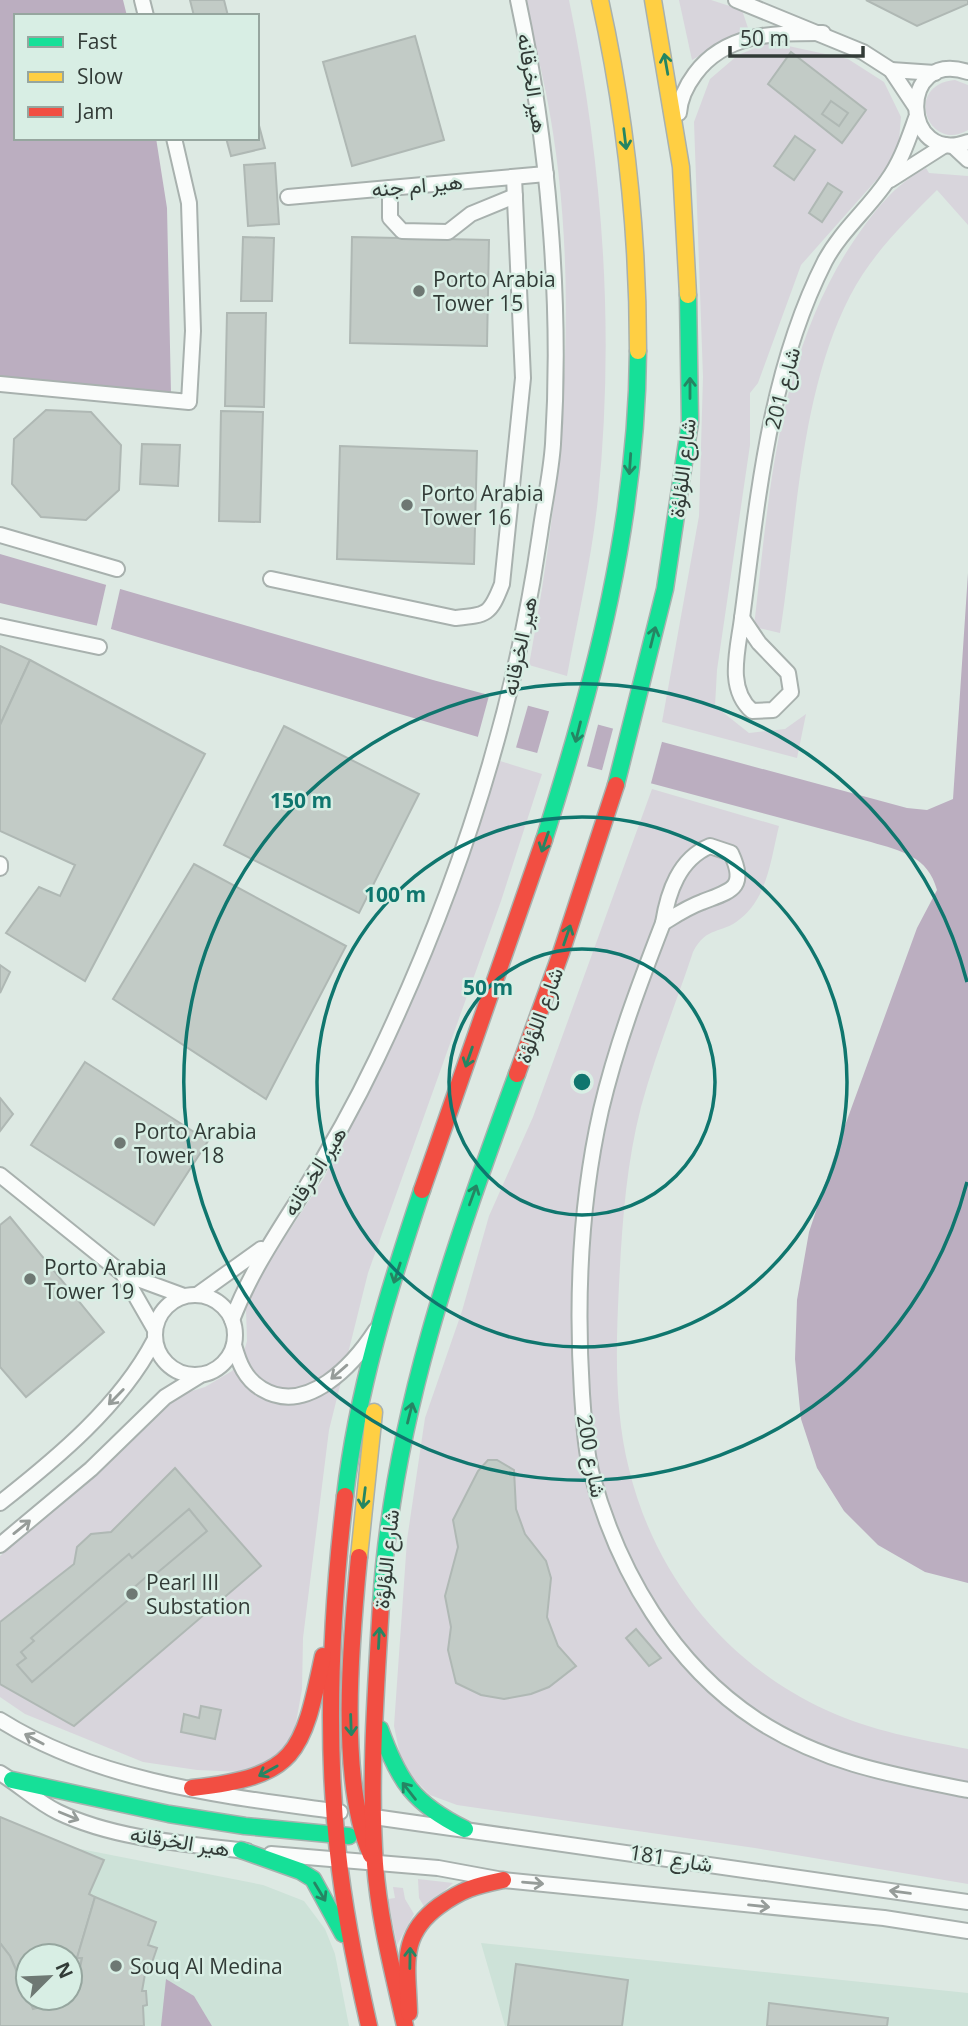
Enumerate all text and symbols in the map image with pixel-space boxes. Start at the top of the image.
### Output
legend [14,14,259,140]
scale bar [730,14,863,58]
text: 50 m [740,24,789,52]
text: Fast [77,27,117,55]
street label: هير الخرقانه [511,31,555,135]
one-way arrow [658,53,672,76]
text: Slow [77,62,123,90]
text: Jam [75,97,114,125]
one-way arrow [618,128,631,150]
street label: هير ام جنه [370,167,464,204]
place label: Porto Arabia Tower 15 [433,265,556,317]
marker: Porto Arabia Tower 15 [411,283,427,299]
street label: شارع 201 [758,344,807,432]
one-way arrow [683,377,697,400]
street label: شارع اللؤلؤة [662,417,703,519]
one-way arrow [623,452,636,475]
place label: Porto Arabia Tower 16 [421,479,544,531]
marker: Porto Arabia Tower 16 [399,497,415,513]
street label: هير الخرقانه [495,594,543,698]
one-way arrow [647,626,660,649]
one-way arrow [571,720,584,743]
text: 150 m [270,786,332,814]
one-way arrow [537,831,550,853]
text: 100 m [364,880,426,908]
one-way arrow [562,924,574,946]
street label: شارع اللؤلؤة [509,963,570,1067]
text: 50 m [463,973,513,1001]
one-way arrow [462,1045,474,1067]
centre of rings [570,1070,594,1094]
place label: Porto Arabia Tower 18 [134,1117,257,1169]
street label: هير الخرقانه [276,1121,352,1221]
marker: Porto Arabia Tower 18 [112,1135,128,1151]
one-way arrow [468,1184,480,1206]
place label: Porto Arabia Tower 19 [44,1253,167,1305]
one-way arrow [389,1261,402,1283]
marker: Porto Arabia Tower 19 [22,1271,38,1287]
one-way arrow [330,1364,348,1380]
one-way arrow [107,1388,124,1405]
one-way arrow [404,1402,417,1425]
street label: شارع 200 [570,1412,613,1500]
one-way arrow [358,1486,371,1509]
street label: شارع اللؤلؤة [367,1508,406,1610]
one-way arrow [12,1519,30,1535]
place label: Pearl III Substation [146,1568,251,1620]
marker: Pearl III Substation [124,1586,140,1602]
one-way arrow [373,1627,386,1650]
one-way arrow [344,1713,357,1736]
one-way arrow [24,1732,44,1746]
one-way arrow [258,1764,278,1778]
one-way arrow [402,1783,417,1801]
one-way arrow [58,1811,80,1824]
street label: هير الخرقانه [128,1819,232,1863]
street label: شارع 181 [627,1838,715,1879]
one-way arrow [521,1877,544,1890]
one-way arrow [313,1882,327,1902]
one-way arrow [890,1885,912,1898]
one-way arrow [748,1900,770,1913]
north arrow [14,1942,84,2012]
one-way arrow [403,1947,416,1970]
place label: Souq Al Medina [130,1952,283,1980]
text: N [50,1958,80,1982]
marker: Souq Al Medina [108,1958,124,1974]

